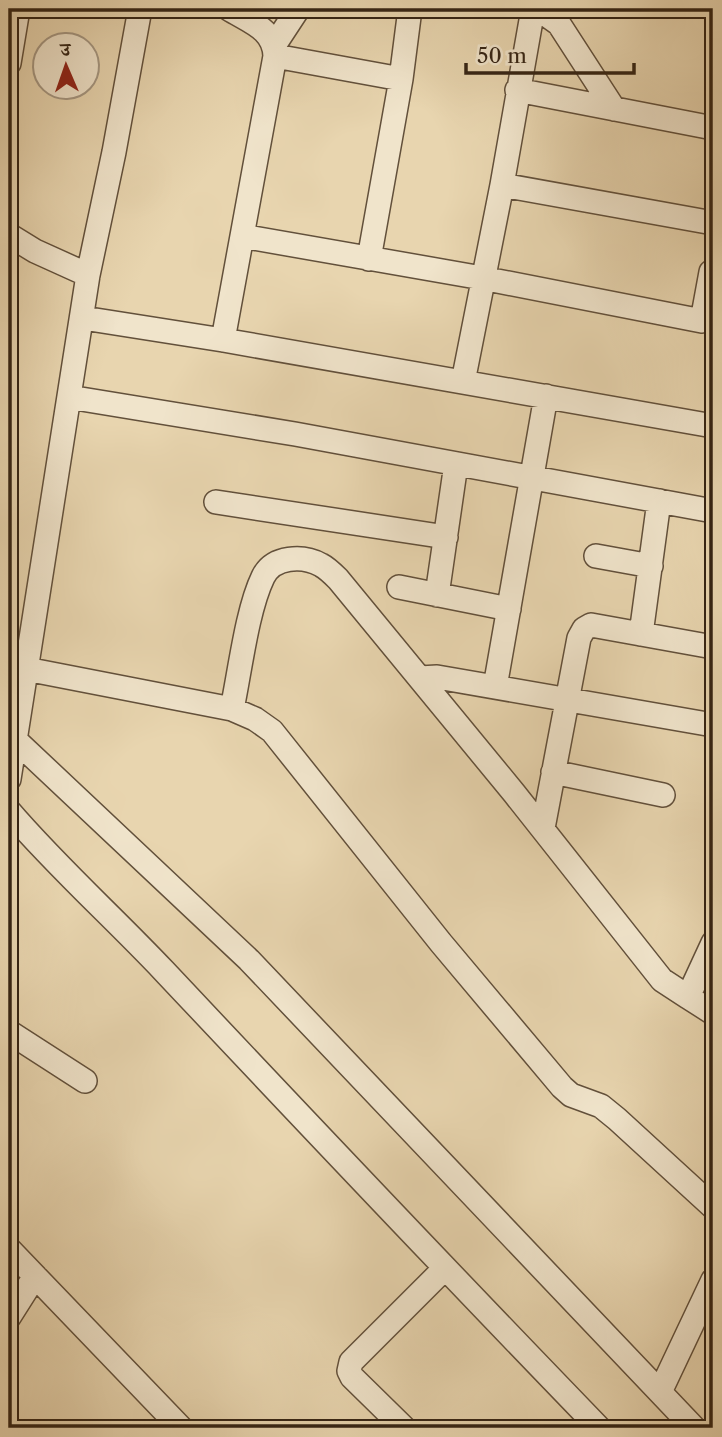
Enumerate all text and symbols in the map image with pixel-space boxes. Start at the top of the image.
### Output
north arrow [32,32,102,102]
scale bar [466,32,634,76]
text: उ [58,38,72,61]
text: 50 m [477,43,527,68]

